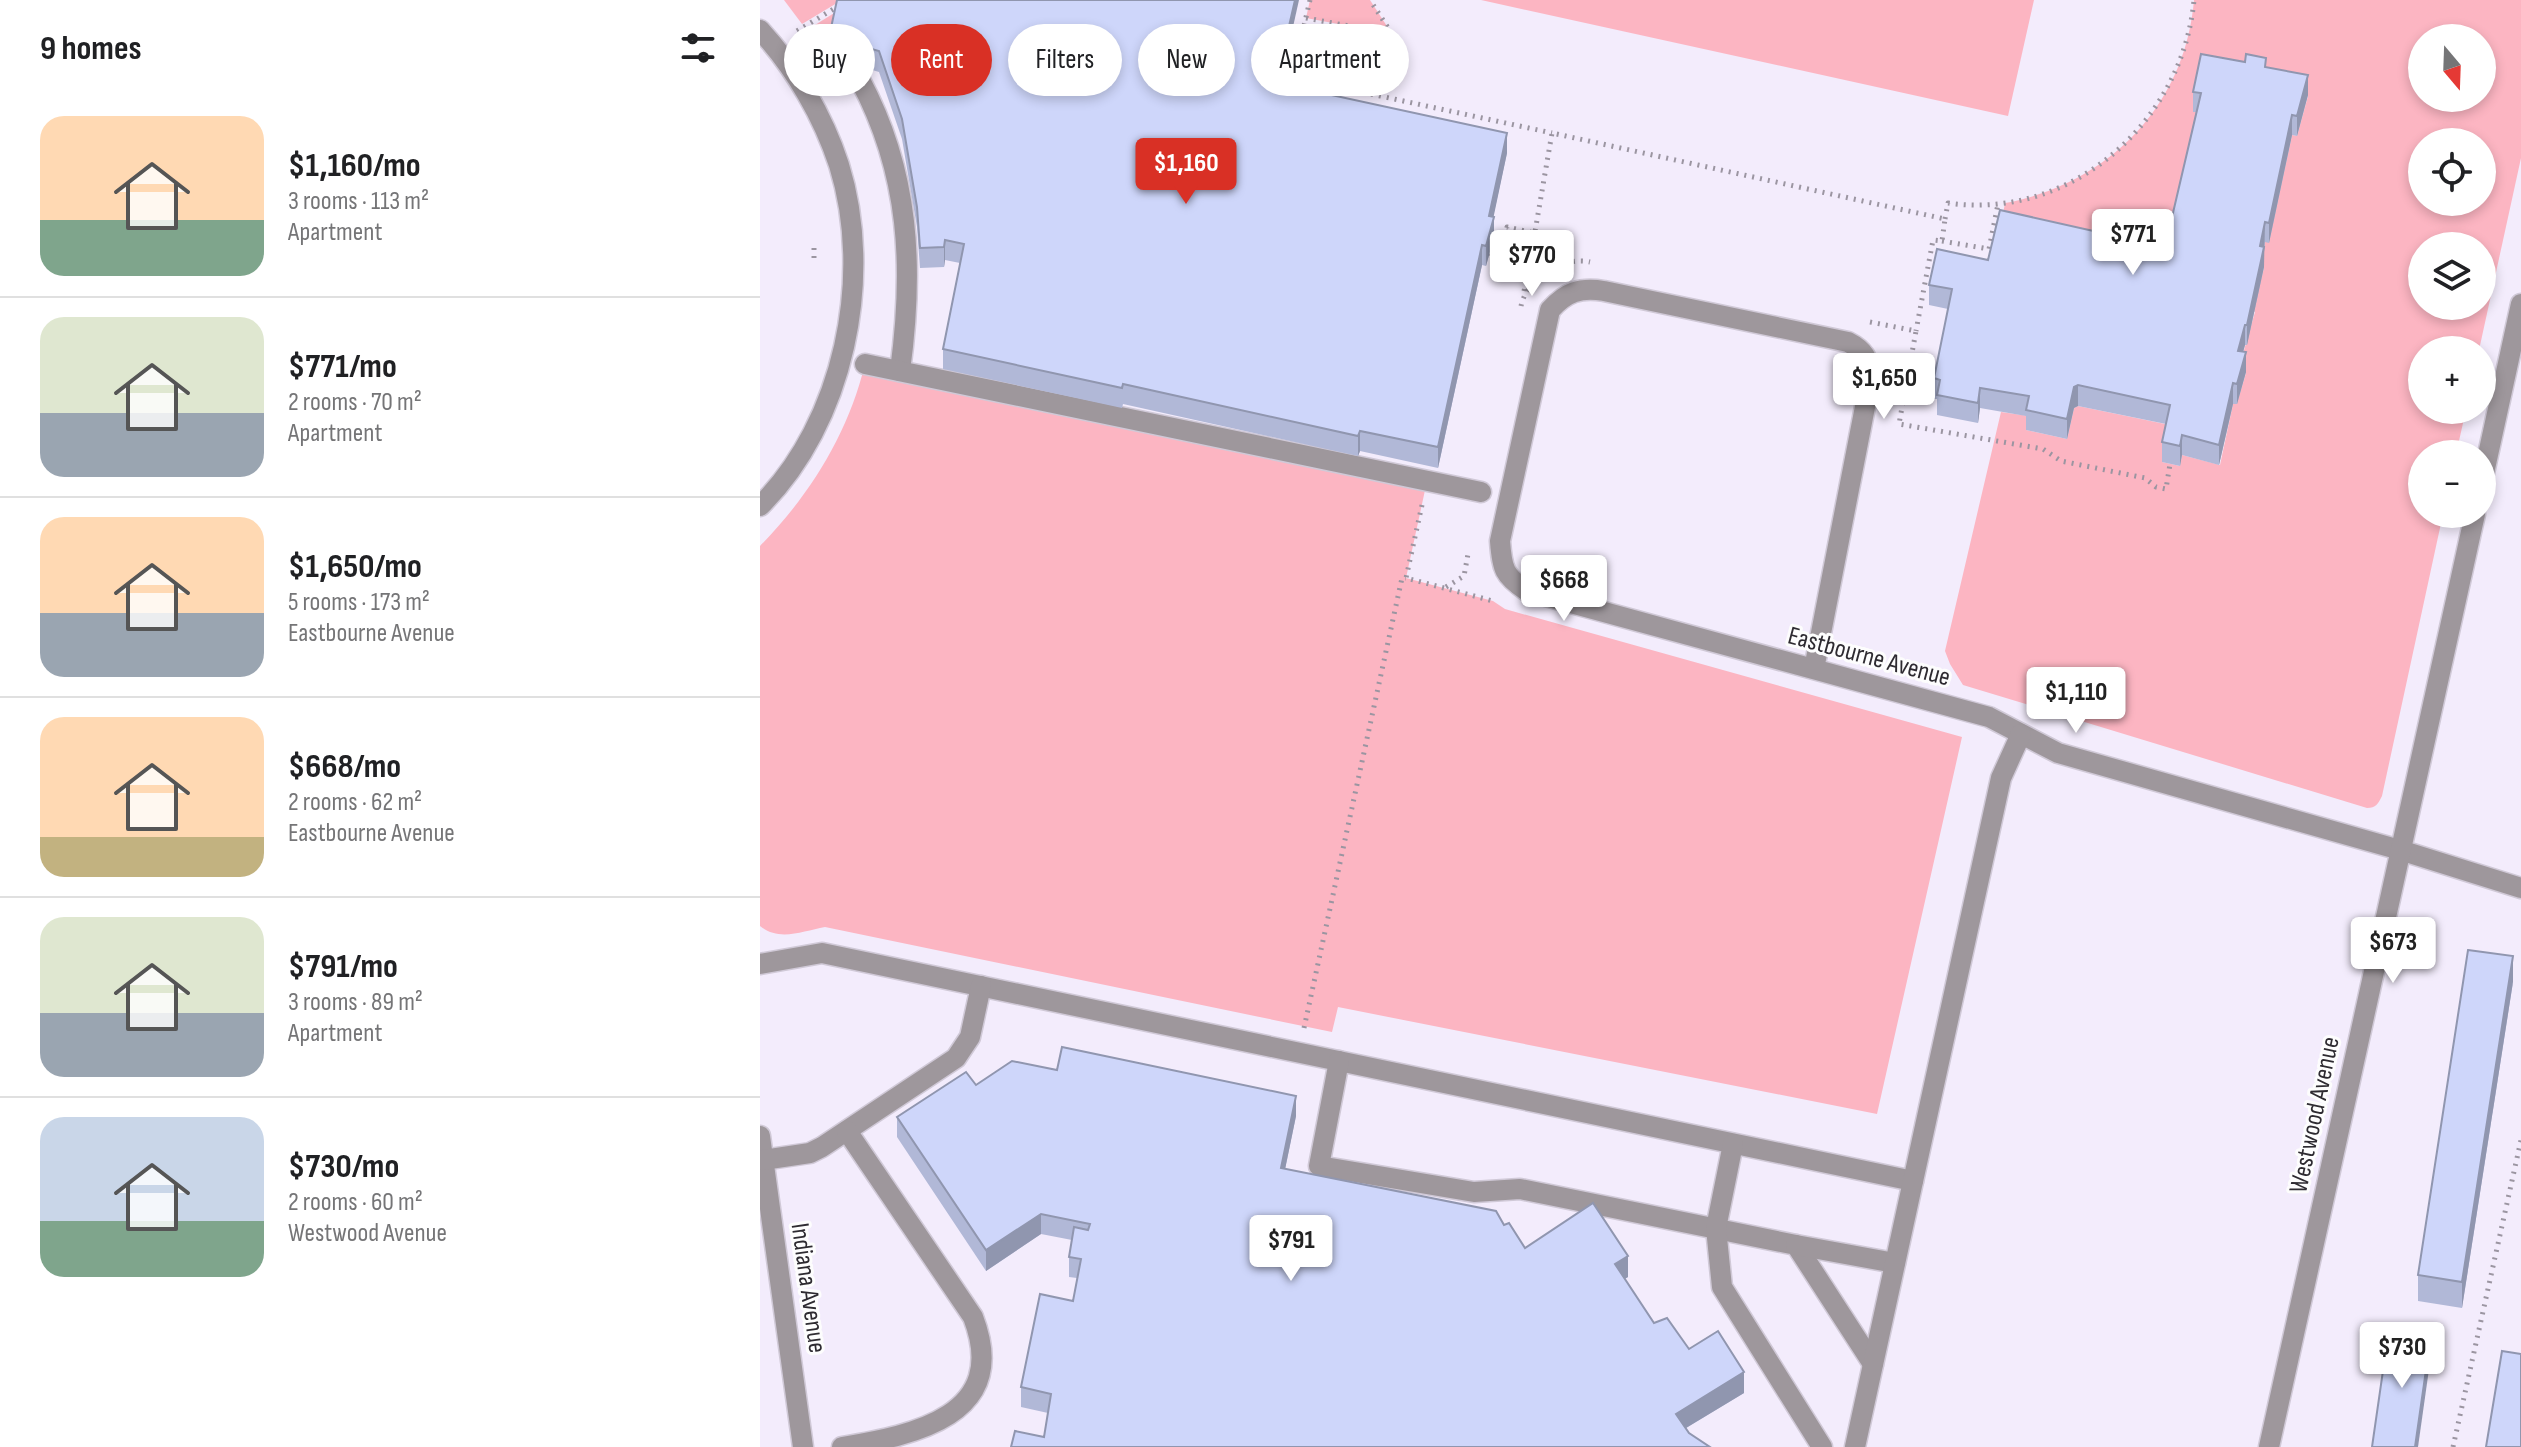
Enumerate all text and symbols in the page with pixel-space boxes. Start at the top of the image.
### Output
chip: Buy [784,24,875,96]
chip: Rent [891,24,992,96]
chip: Filters [1008,24,1122,96]
chip: New [1138,24,1235,96]
chip: Apartment [1251,24,1409,96]
north arrow [2408,24,2496,112]
map controls [2408,24,2496,528]
icon: filters [676,26,720,70]
text: 9 homes [40,28,141,69]
button: locate [2408,128,2496,216]
pin: $1,160 [1121,138,1251,206]
text: $1,160/mo [288,145,421,186]
icon: home [104,148,200,244]
text: $1,160 [1153,148,1219,179]
text: 3 rooms · 113 m² [288,186,429,217]
pin: $771 [2086,209,2180,277]
text: Apartment [288,217,382,248]
text: $771 [2110,219,2156,250]
pin: $770 [1485,230,1579,298]
button: layers [2408,232,2496,320]
text: $770 [1508,240,1556,271]
button: + [2408,336,2496,424]
text: $771/mo [288,346,397,387]
icon: home [104,349,200,445]
pin: $1,650 [1819,353,1949,421]
text: $1,650 [1851,363,1917,394]
text: 2 rooms · 70 m² [288,387,422,418]
text: Apartment [288,418,382,449]
button: − [2408,440,2496,528]
text: $1,650/mo [288,546,422,587]
icon: home [104,549,200,645]
pin: $668 [1517,555,1611,623]
text: $668 [1539,565,1589,596]
text: 5 rooms · 173 m² [288,587,430,618]
text: Eastbourne Avenue [288,618,455,649]
street label: Eastbourne Avenue [1784,620,1954,694]
pin: $1,110 [2011,667,2141,735]
text: $1,110 [2045,677,2107,708]
text: $668/mo [288,746,401,787]
icon: home [104,749,200,845]
text: 2 rooms · 62 m² [288,787,422,818]
text: Eastbourne Avenue [288,818,455,849]
pin: $673 [2346,917,2440,985]
text: $673 [2369,927,2417,958]
text: $791/mo [288,946,398,987]
icon: home [104,949,200,1045]
text: 3 rooms · 89 m² [288,987,423,1018]
text: Apartment [288,1018,382,1049]
street label: Westwood Avenue [2283,1034,2347,1196]
text: $730/mo [288,1146,399,1187]
icon: home [104,1149,200,1245]
text: 2 rooms · 60 m² [288,1187,423,1218]
pin: $791 [1244,1215,1338,1283]
text: Westwood Avenue [288,1218,447,1249]
street label: Indiana Avenue [784,1221,832,1355]
text: $791 [1267,1225,1315,1256]
pin: $730 [2355,1322,2449,1390]
text: $730 [2378,1332,2426,1363]

